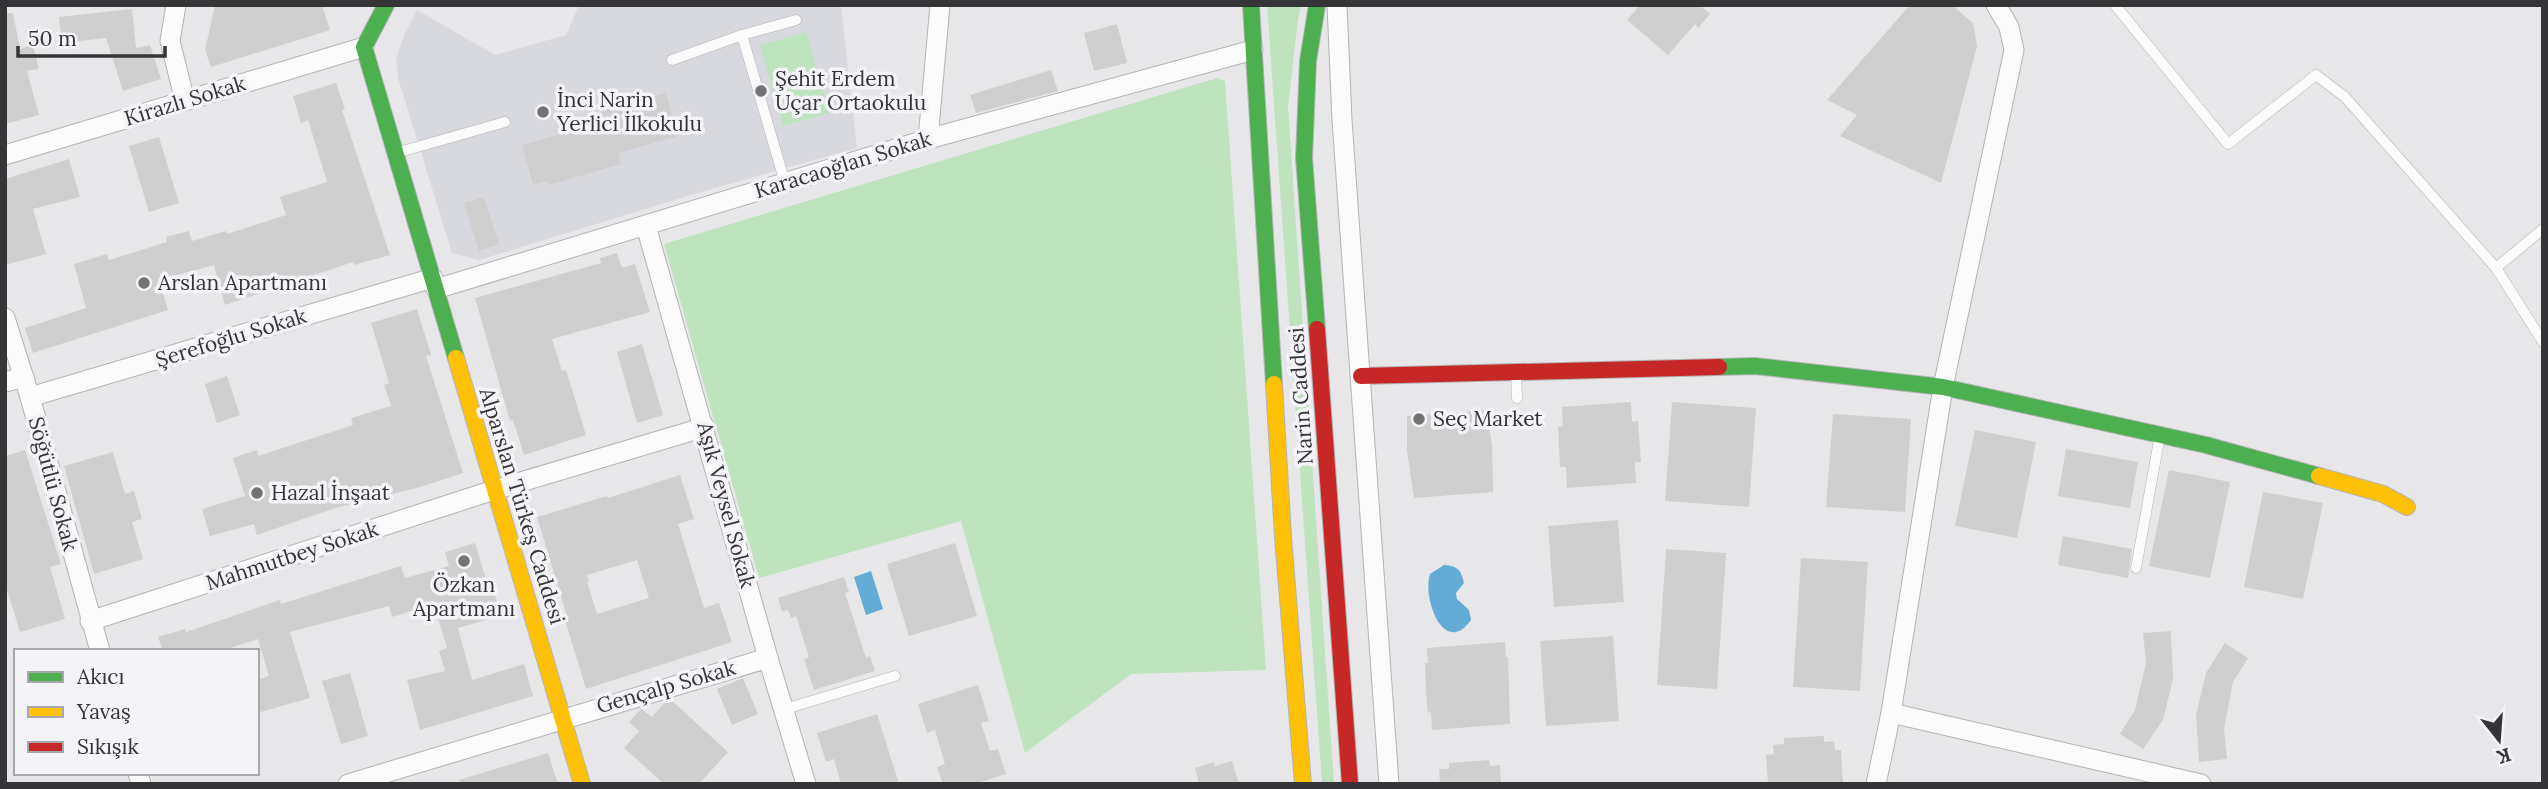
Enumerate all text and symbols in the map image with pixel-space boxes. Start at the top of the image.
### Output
scale bar [18,14,164,58]
text: 50 m [28,25,77,52]
place label: Şehit Erdem Uçar Ortaokulu [775,65,926,116]
street label: Kirazlı Sokak [121,69,249,132]
marker: Şehit Erdem Uçar Ortaokulu [753,83,769,99]
place label: İnci Narin Yerlici İlkokulu [556,86,702,137]
marker: İnci Narin Yerlici İlkokulu [535,104,551,120]
street label: Karacaoğlan Sokak [751,125,935,204]
place label: Arslan Apartmanı [157,269,327,296]
marker: Arslan Apartmanı [136,275,152,291]
street label: Şerefoğlu Sokak [152,302,310,373]
street label: Narin Caddesi [1282,326,1319,466]
street label: Alparslan Türkeş Caddesi [473,383,571,627]
place label: Seç Market [1433,405,1543,432]
marker: Seç Market [1411,411,1427,427]
street label: Söğütlü Sokak [23,414,85,555]
street label: Aşık Veysel Sokak [691,418,762,592]
place label: Hazal İnşaat [271,479,391,506]
marker: Hazal İnşaat [249,485,265,501]
street label: Mahmutbey Sokak [202,515,382,596]
marker: Özkan Apartmanı [456,553,472,569]
place label: Özkan Apartmanı [412,571,515,622]
legend [14,649,259,775]
street label: Gençalp Sokak [593,654,739,719]
text: Akıcı [76,663,124,690]
text: Yavaş [76,698,131,725]
north arrow [2464,705,2534,775]
text: Sıkışık [77,733,139,760]
text: K [2494,743,2514,770]

